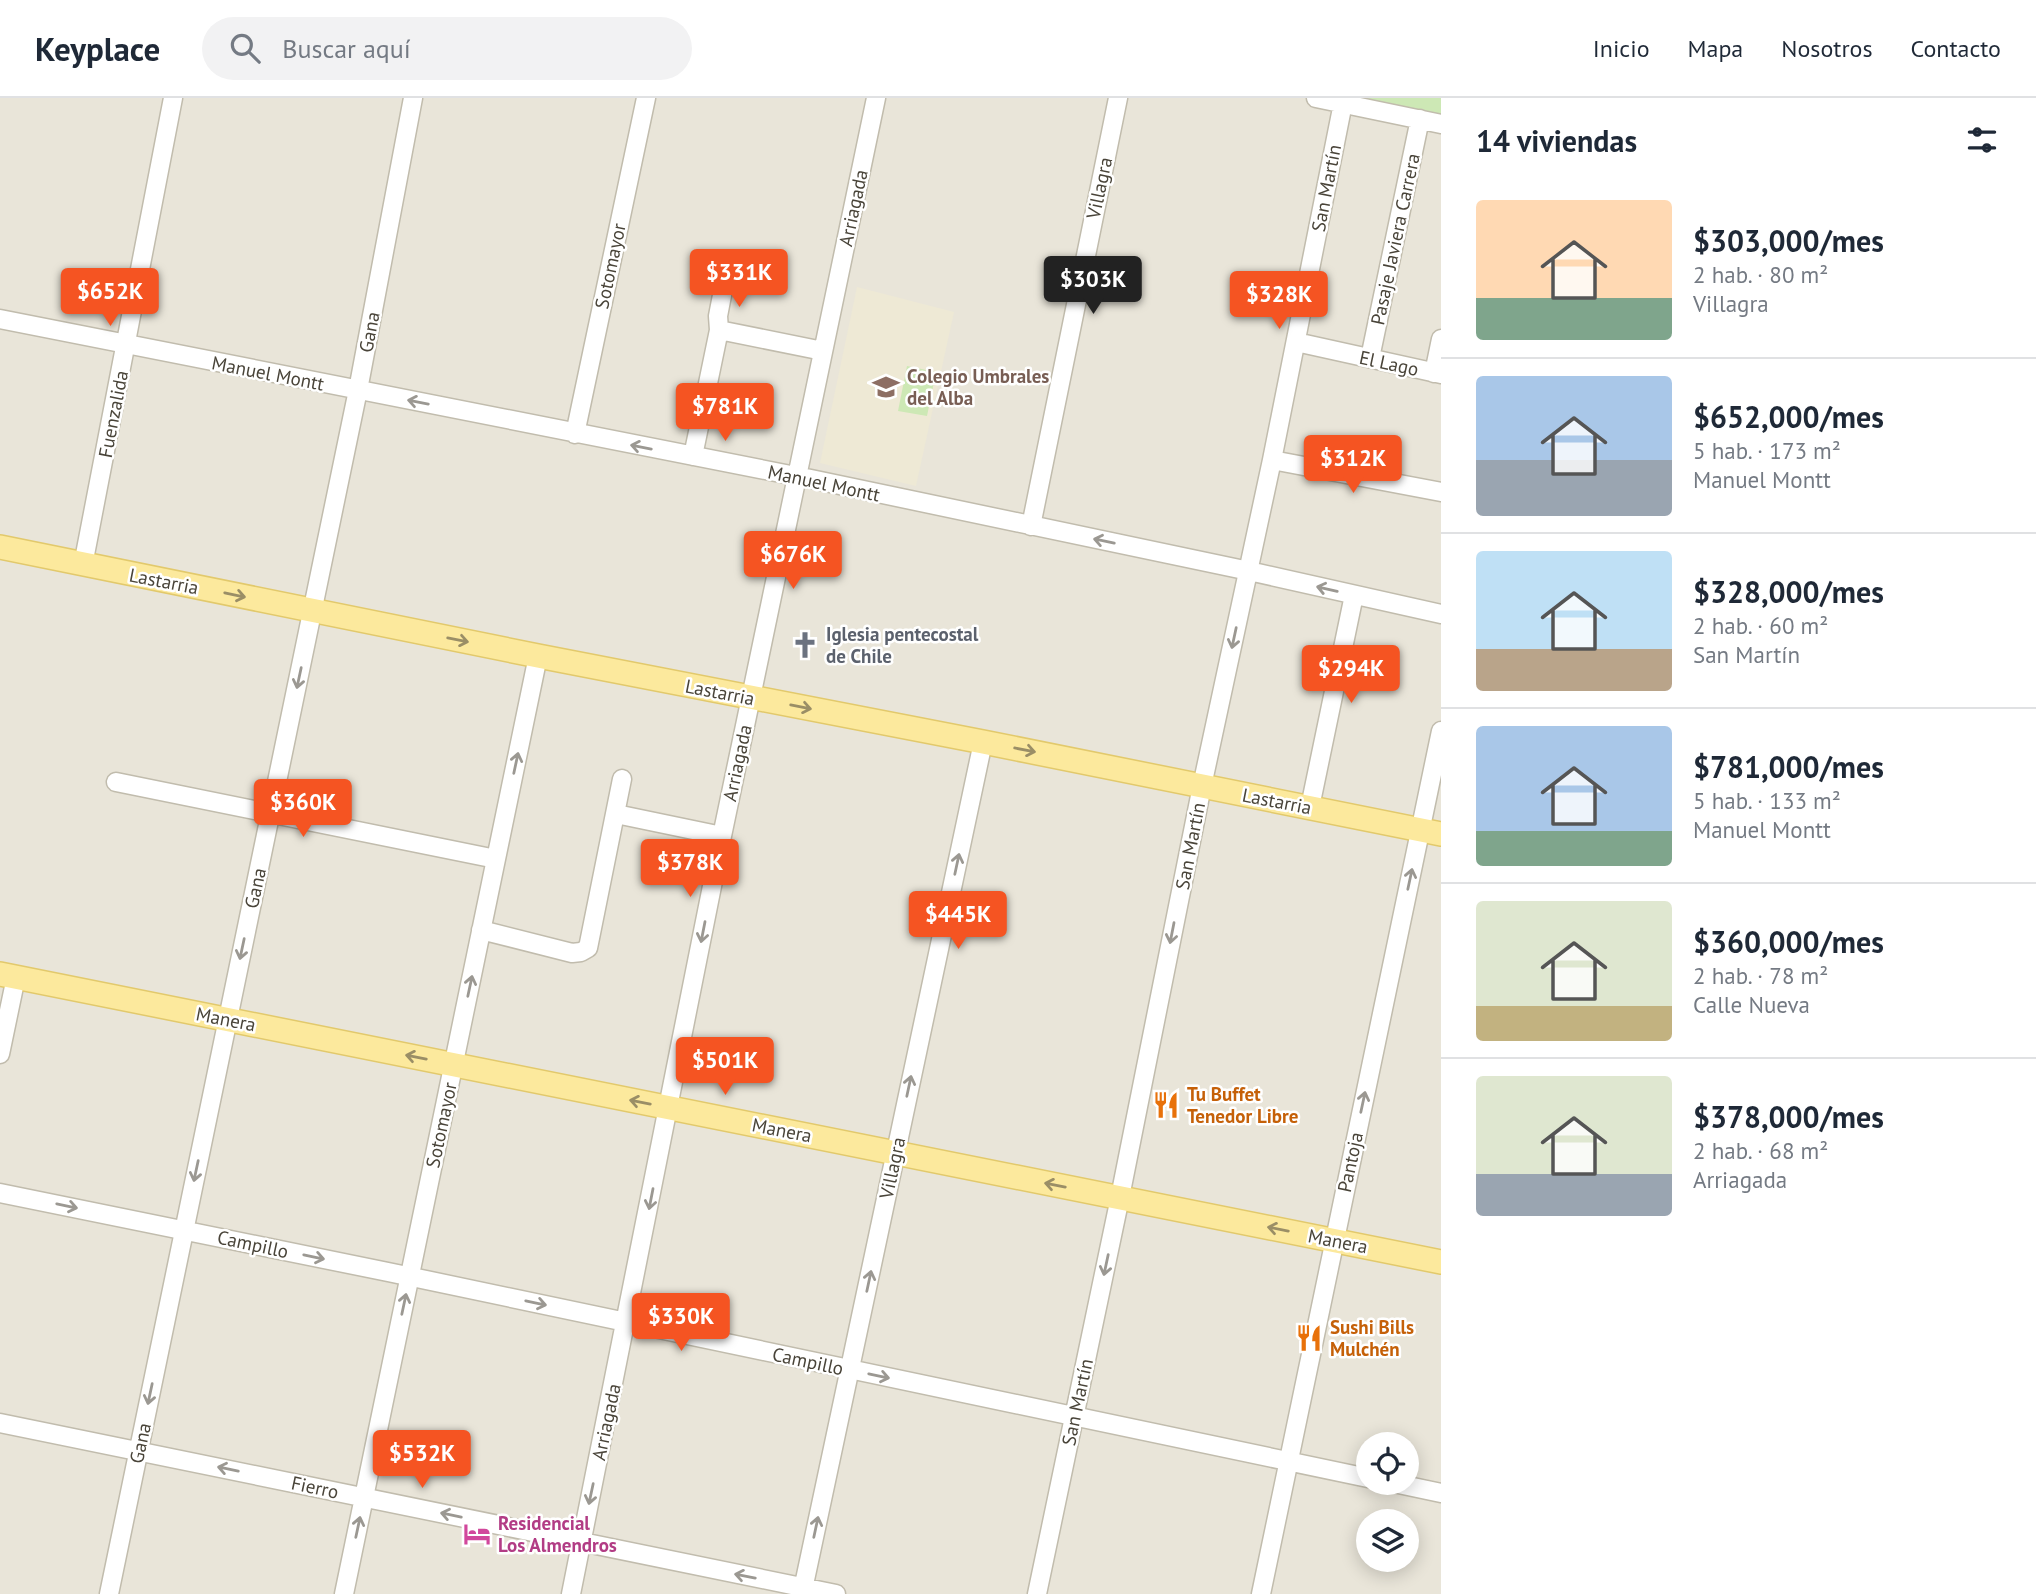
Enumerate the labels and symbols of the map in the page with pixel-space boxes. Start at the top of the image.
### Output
street label: San Martín [1306,142,1346,234]
street label: Pasaje Javiera Carrera [1365,151,1425,327]
street label: Villagra [1081,155,1117,222]
street label: Arriagada [833,167,873,249]
street label: Sotomayor [589,221,631,311]
pin: $331K [690,250,788,309]
pin: $303K [1044,256,1142,316]
pin: $652K [61,268,159,328]
pin: $328K [1230,272,1328,331]
street label: Gana [353,310,385,354]
street label: El Lago [1357,345,1421,381]
street label: Manuel Montt [210,350,327,396]
place label: Colegio Umbrales del Alba [907,364,1049,410]
street label: Fuenzalida [93,368,133,460]
school or university icon: Colegio Umbrales del Alba [871,372,901,402]
pin: $781K [676,384,774,443]
one-way arrow [407,395,430,409]
pin: $312K [1304,436,1402,495]
one-way arrow [630,439,653,453]
street label: Manuel Montt [766,459,883,507]
pin: $676K [744,532,842,591]
one-way arrow [1093,534,1116,547]
street label: Lastarria [127,563,201,599]
one-way arrow [1316,582,1338,595]
one-way arrow [223,589,246,603]
place label: Iglesia pentecostal de Chile [826,622,979,668]
one-way arrow [1227,626,1241,649]
church icon: Iglesia pentecostal de Chile [790,630,820,660]
one-way arrow [446,634,469,648]
pin: $294K [1302,646,1400,705]
one-way arrow [291,666,305,689]
street label: Lastarria [683,674,757,710]
one-way arrow [790,701,812,714]
street label: Arriagada [717,722,757,804]
one-way arrow [1013,744,1036,757]
one-way arrow [510,752,524,775]
pin: $360K [254,780,352,839]
street label: Lastarria [1240,783,1314,819]
street label: San Martín [1170,800,1210,892]
pin: $378K [641,840,739,899]
one-way arrow [950,853,964,876]
street label: Gana [239,866,271,910]
one-way arrow [1403,868,1417,891]
pin: $445K [909,892,1007,951]
one-way arrow [696,920,709,943]
one-way arrow [1165,921,1179,944]
one-way arrow [235,937,249,960]
one-way arrow [464,975,477,998]
street label: Manera [194,1001,258,1037]
pin: $501K [676,1038,774,1097]
one-way arrow [405,1050,428,1064]
one-way arrow [903,1075,916,1098]
street label: Sotomayor [420,1080,462,1170]
place label: Tu Buffet Tenedor Libre [1187,1082,1298,1128]
restaurant icon: Tu Buffet Tenedor Libre [1151,1090,1181,1120]
one-way arrow [1357,1091,1370,1114]
one-way arrow [629,1095,652,1108]
street label: Manera [750,1112,814,1148]
street label: Pantoja [1332,1130,1368,1194]
street label: Villagra [874,1135,910,1202]
one-way arrow [189,1159,203,1182]
one-way arrow [1044,1177,1067,1191]
one-way arrow [643,1187,657,1210]
one-way arrow [55,1200,78,1214]
one-way arrow [1267,1222,1290,1236]
street label: Manera [1306,1223,1370,1259]
street label: Campillo [215,1225,291,1263]
one-way arrow [302,1250,325,1264]
one-way arrow [1098,1253,1112,1276]
one-way arrow [862,1270,876,1293]
one-way arrow [398,1293,412,1316]
pin: $330K [632,1294,730,1353]
one-way arrow [524,1297,547,1311]
place label: Sushi Bills Mulchén [1330,1315,1414,1361]
restaurant icon: Sushi Bills Mulchén [1294,1323,1324,1353]
street label: Campillo [770,1342,846,1380]
street label: San Martín [1056,1356,1098,1448]
one-way arrow [867,1369,890,1383]
street label: Arriagada [586,1381,626,1463]
one-way arrow [143,1382,157,1405]
street label: Gana [124,1421,156,1465]
pin: $532K [373,1430,471,1490]
one-way arrow [217,1461,240,1475]
street label: Fierro [289,1470,341,1504]
one-way arrow [584,1482,598,1505]
one-way arrow [440,1508,463,1522]
place label: Residencial Los Almendros [498,1511,617,1557]
one-way arrow [352,1516,366,1539]
one-way arrow [810,1516,824,1539]
hotel icon: Residencial Los Almendros [462,1519,492,1549]
one-way arrow [734,1568,757,1582]

